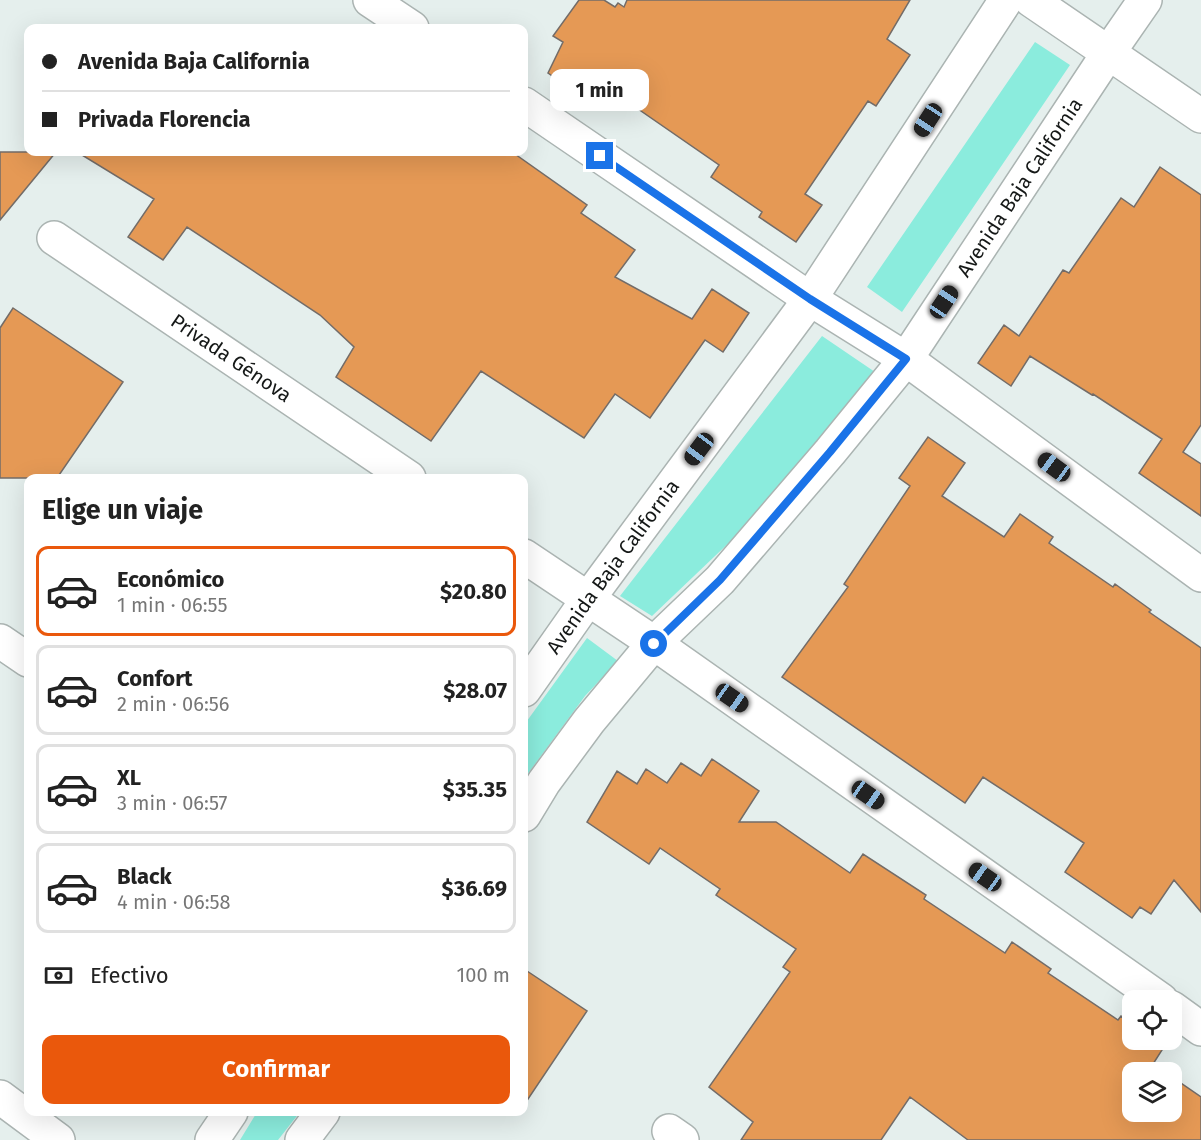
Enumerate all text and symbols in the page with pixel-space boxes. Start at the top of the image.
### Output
text: Avenida Baja California [78,48,310,75]
callout: 1 min [550,69,650,111]
text: 1 min [575,78,624,102]
street label: Avenida Baja California [952,93,1087,281]
car [911,100,945,140]
text: Privada Florencia [78,106,251,133]
route end [586,142,613,169]
car [926,282,962,322]
street label: Privada Génova [166,309,296,407]
car [681,429,717,469]
car [1034,449,1074,485]
street label: Avenida Baja California [541,475,684,658]
text: Elige un viaje [42,494,203,526]
icon: car [45,564,99,618]
text: Económico [117,566,224,593]
text: $20.80 [440,578,507,605]
text: 1 min · 06:55 [117,593,228,617]
route start [640,630,667,657]
icon: car [45,663,99,717]
text: Confort [117,665,193,692]
text: $28.07 [443,677,507,704]
car [712,680,752,716]
text: 2 min · 06:56 [117,692,229,716]
icon: car [45,762,99,816]
text: XL [117,764,141,791]
text: $35.35 [443,776,507,803]
car [848,777,888,813]
text: 3 min · 06:57 [117,791,227,815]
car [965,859,1005,895]
icon: car [45,861,99,915]
text: Black [117,863,172,890]
text: $36.69 [442,875,507,902]
text: 4 min · 06:58 [117,890,231,914]
icon: cash [42,959,75,992]
text: Efectivo [90,962,169,989]
text: 100 m [457,963,510,987]
map controls [1122,990,1182,1122]
button: locate [1122,990,1182,1050]
button: Confirmar [42,1035,510,1104]
button: layers [1122,1062,1182,1122]

